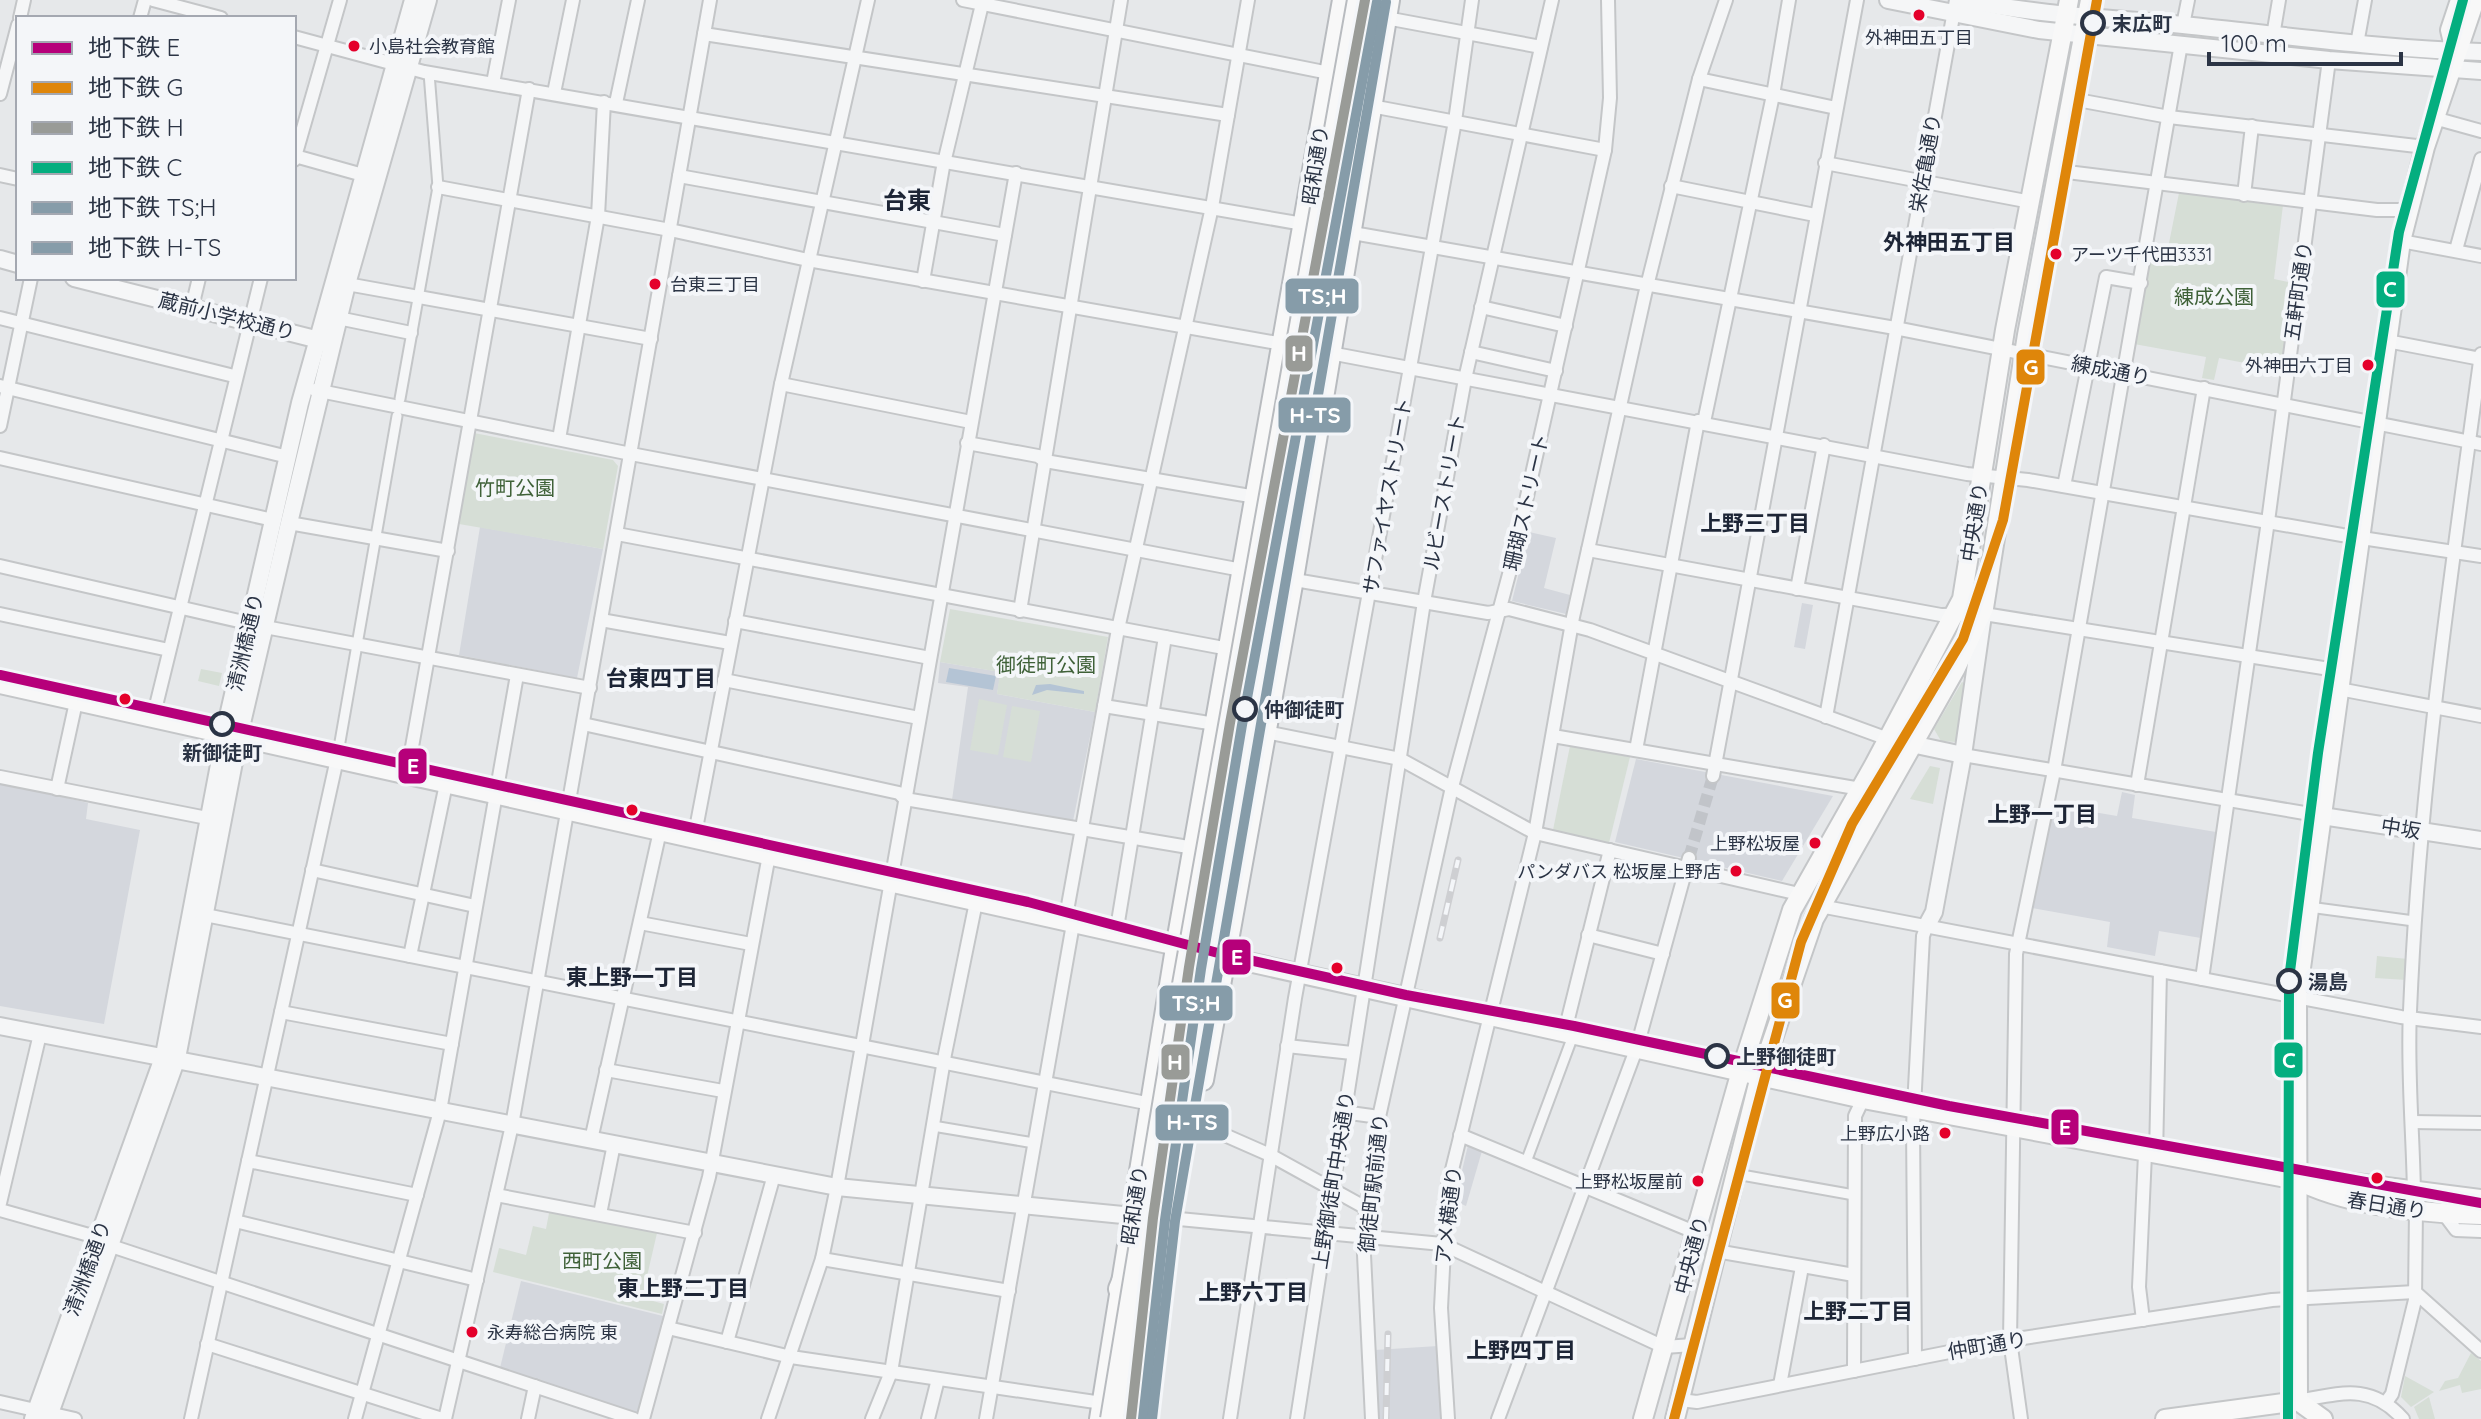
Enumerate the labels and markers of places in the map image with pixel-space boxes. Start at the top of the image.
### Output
marker: 外神田五丁目 [1911,7,1927,23]
marker: 末広町 [2081,11,2105,35]
place label: 末広町 [2112,11,2172,36]
place label: 外神田五丁目 [1865,26,1973,49]
place label: 小島社会教育館 [369,35,495,58]
marker: 小島社会教育館 [346,38,362,54]
place label: アーツ千代田3331 [2071,243,2213,266]
marker: アーツ千代田3331 [2048,246,2064,262]
place label: 台東三丁目 [670,273,760,296]
marker: 台東三丁目 [647,276,663,292]
place label: 外神田六丁目 [2245,354,2353,377]
marker: 外神田六丁目 [2360,357,2376,373]
unlabelled marker [117,691,133,707]
marker: 仲御徒町 [1233,697,1257,721]
place label: 仲御徒町 [1264,697,1344,722]
marker: 新御徒町 [210,712,234,736]
place label: 新御徒町 [182,740,262,765]
unlabelled marker [624,802,640,818]
place label: 上野松坂屋 [1710,832,1800,855]
marker: 上野松坂屋 [1807,835,1823,851]
place label: パンダバス 松坂屋上野店 [1517,860,1721,883]
marker: パンダバス 松坂屋上野店 [1728,863,1744,879]
unlabelled marker [1329,960,1345,976]
marker: 湯島 [2277,969,2301,993]
place label: 湯島 [2308,969,2348,994]
marker: 上野御徒町 [1705,1044,1729,1068]
place label: 上野御徒町 [1736,1044,1836,1069]
place label: 上野広小路 [1840,1122,1930,1145]
marker: 上野広小路 [1937,1125,1953,1141]
place label: 上野松坂屋前 [1575,1170,1683,1193]
unlabelled marker [2369,1170,2385,1186]
marker: 上野松坂屋前 [1690,1173,1706,1189]
place label: 永寿総合病院 東 [487,1321,618,1344]
marker: 永寿総合病院 東 [464,1324,480,1340]

